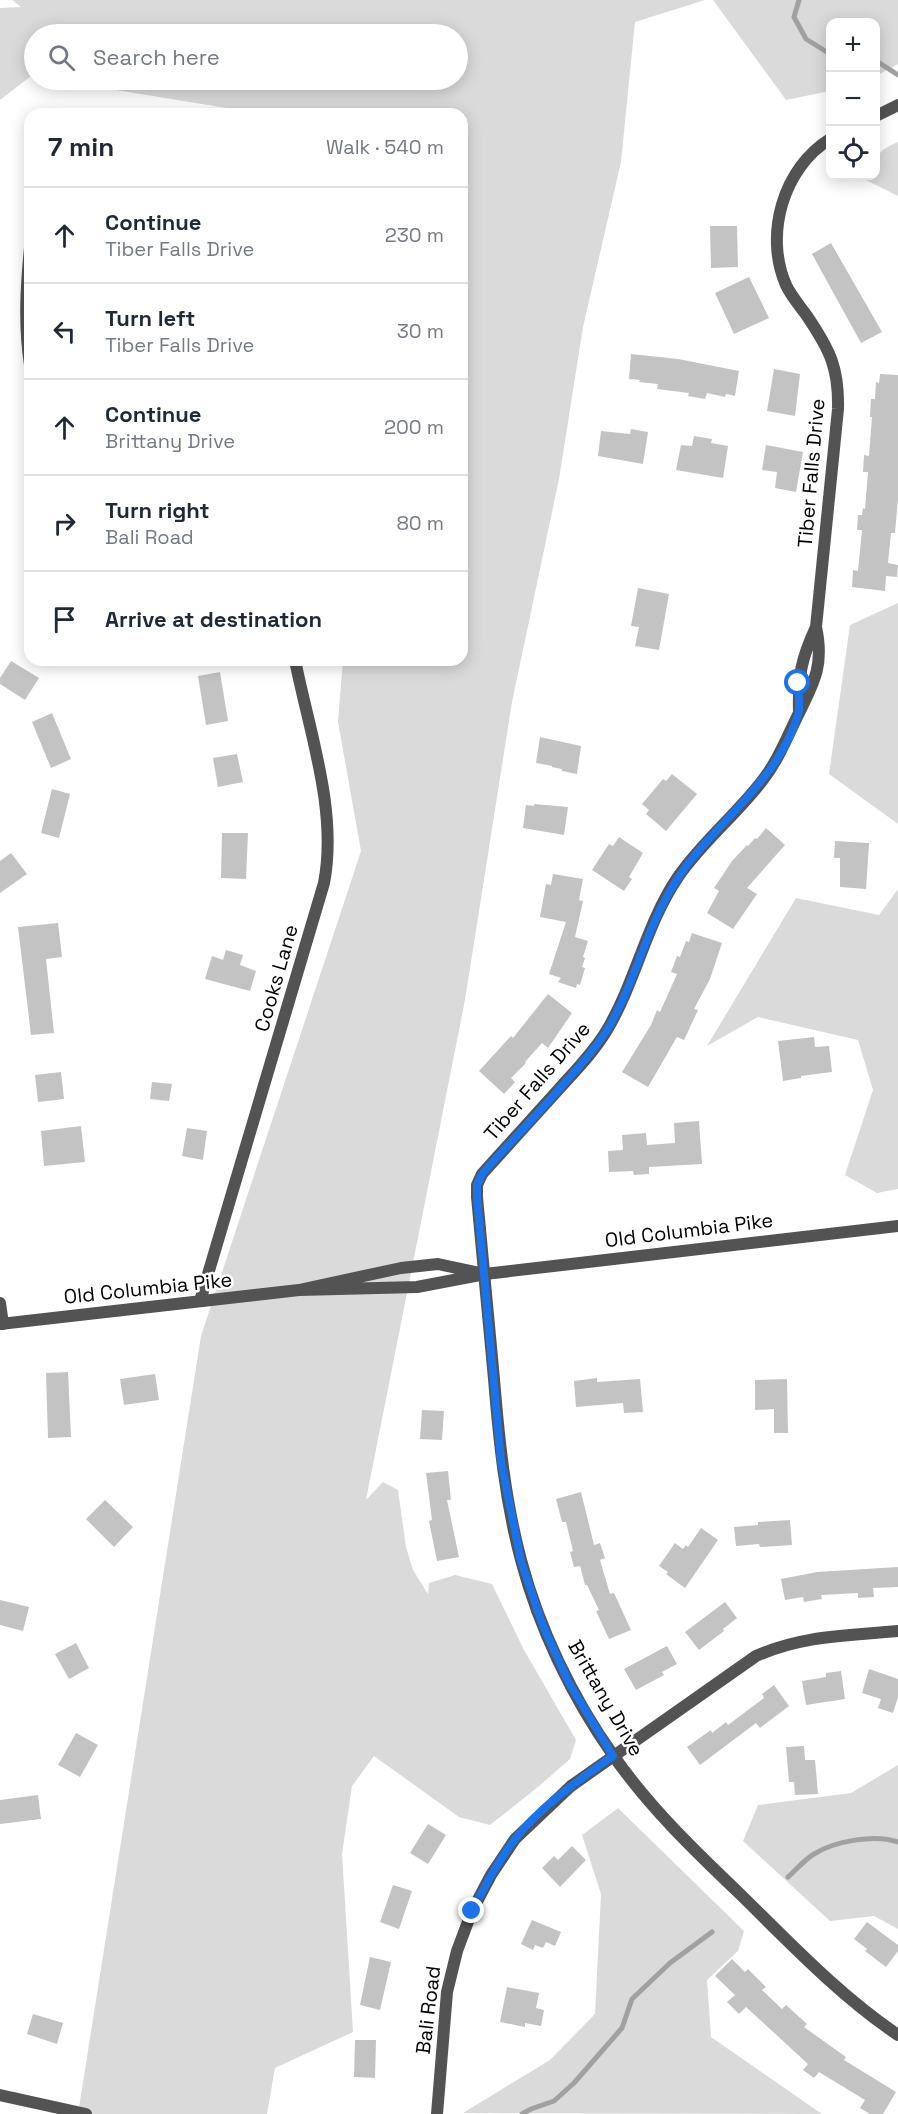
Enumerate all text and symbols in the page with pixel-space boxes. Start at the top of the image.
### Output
map controls [826,18,880,180]
button: + [826,18,880,72]
search box [24,24,468,90]
icon: search [45,41,78,74]
text: Search here [93,43,220,71]
button: − [826,72,880,126]
button: locate [826,126,880,180]
text: 7 min [48,130,114,164]
text: Walk · 540 m [326,134,444,160]
text: Continue [105,208,201,236]
icon: ahead [48,219,81,252]
text: 230 m [385,222,444,248]
text: Tiber Falls Drive [105,236,254,262]
text: Turn left [105,304,195,332]
icon: left [48,315,81,348]
text: 30 m [397,318,444,344]
text: Tiber Falls Drive [105,332,254,358]
street label: Tiber Falls Drive [792,397,830,549]
text: Continue [105,400,201,428]
icon: ahead [48,411,81,444]
text: 200 m [384,414,444,440]
text: Brittany Drive [105,428,235,454]
text: Turn right [105,496,210,524]
icon: right [48,507,81,540]
text: 80 m [396,510,444,536]
text: Bali Road [105,524,194,550]
icon: arrive [48,603,81,636]
text: Arrive at destination [105,605,322,633]
route start [784,669,810,695]
street label: Cooks Lane [248,921,304,1035]
street label: Tiber Falls Drive [478,1016,596,1146]
street label: Old Columbia Pike [603,1207,775,1253]
street label: Old Columbia Pike [62,1266,234,1310]
street label: Brittany Drive [562,1635,650,1761]
route end [458,1897,484,1923]
street label: Bali Road [410,1964,446,2056]

